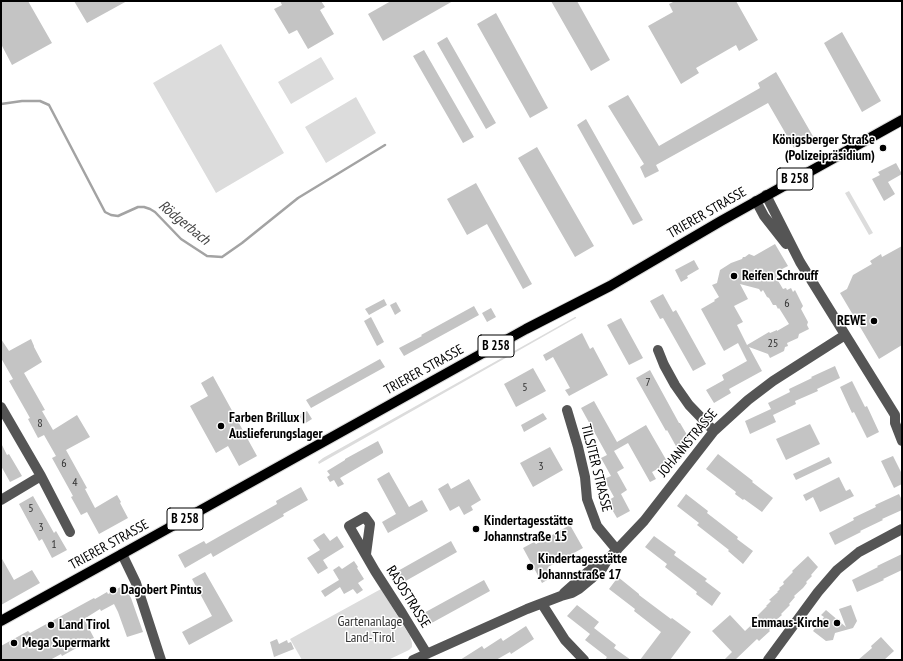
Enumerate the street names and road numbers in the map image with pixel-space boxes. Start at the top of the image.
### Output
road number: B 258 [777,168,813,190]
street label: TRIERER STRASSE [665,184,749,242]
road number: B 258 [478,335,514,357]
street label: TRIERER STRASSE [381,341,467,399]
street label: JOHANNSTRASSE [655,406,721,480]
street label: TILSITER STRASSE [577,422,615,514]
road number: B 258 [167,508,203,530]
street label: TRIERER STRASSE [66,516,152,574]
street label: RASOSTRASSE [382,563,434,631]

